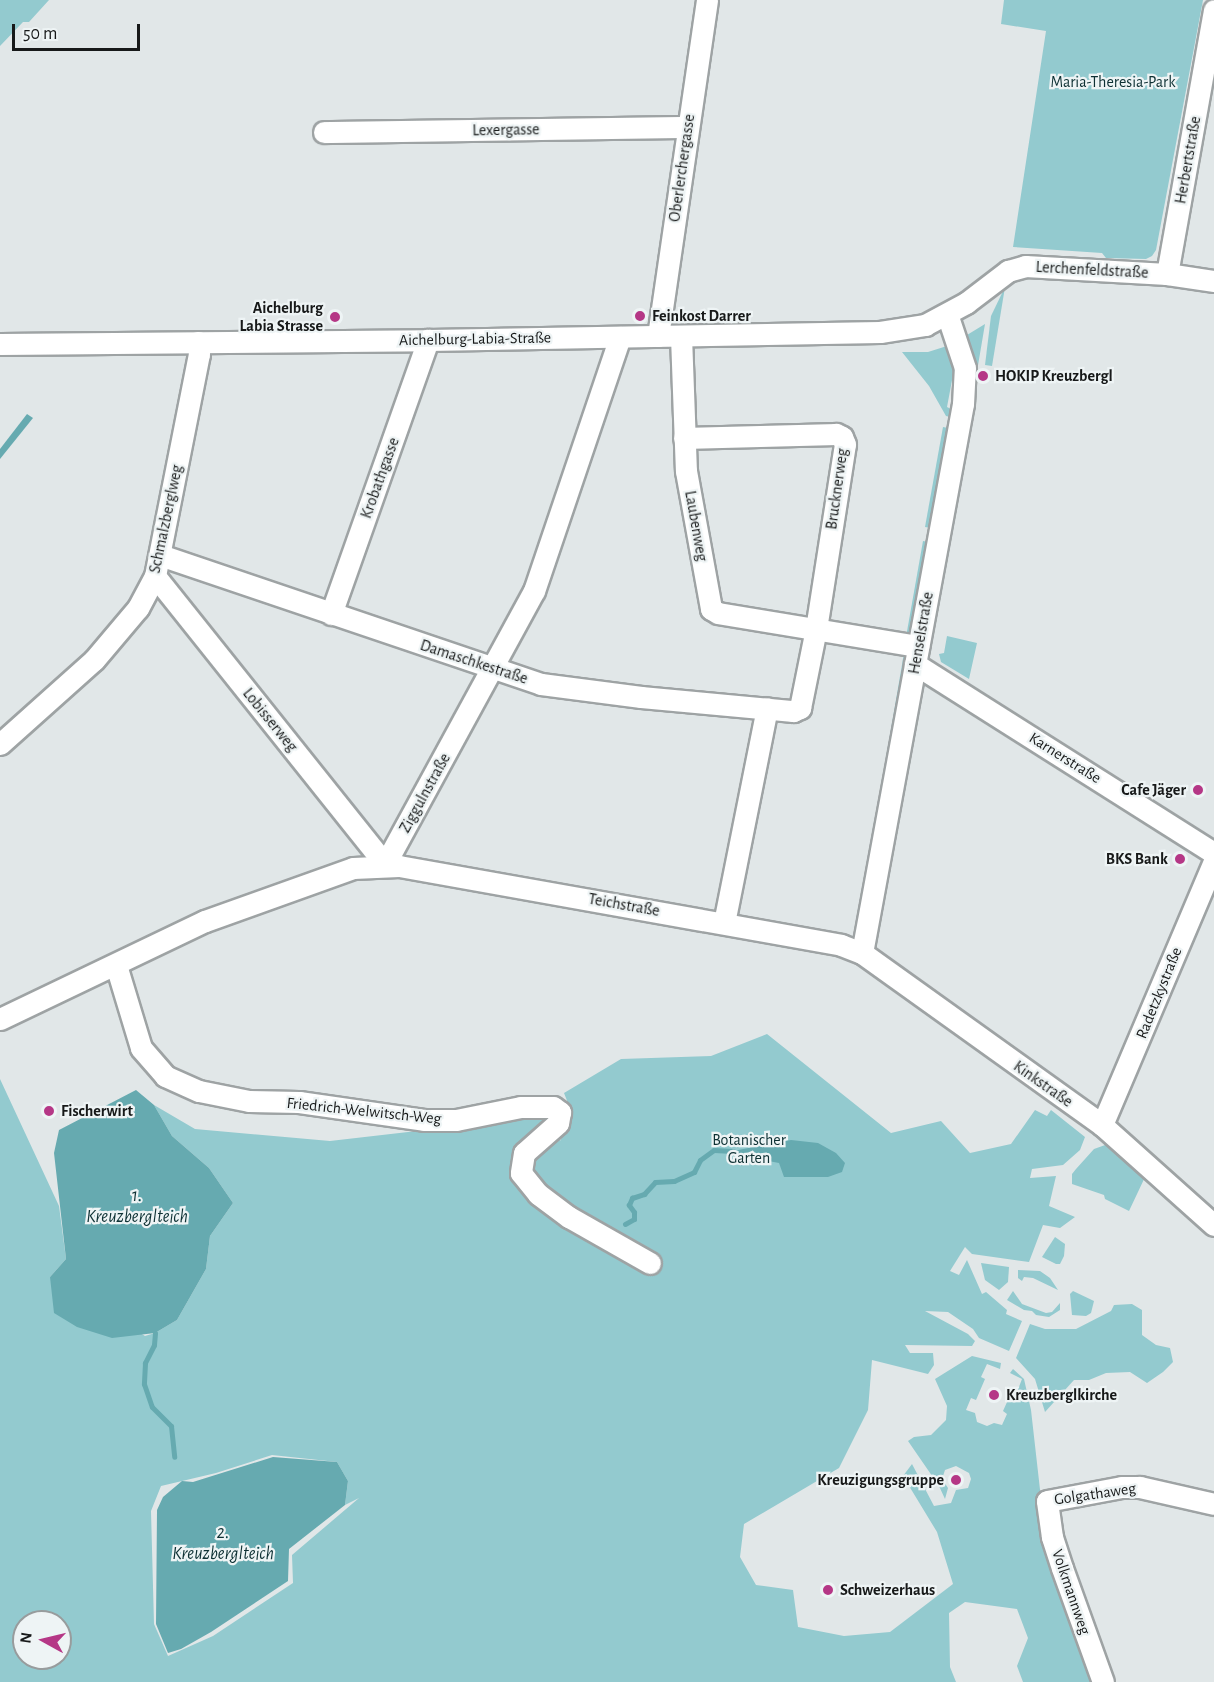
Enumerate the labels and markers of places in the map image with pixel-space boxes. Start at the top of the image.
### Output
place label: Aichelburg Labia Strasse [239,298,323,336]
place label: Feinkost Darrer [652,306,751,326]
marker: Feinkost Darrer [633,309,647,323]
marker: Aichelburg Labia Strasse [328,310,342,324]
place label: HOKIP Kreuzbergl [995,366,1113,386]
marker: HOKIP Kreuzbergl [976,369,990,383]
place label: Cafe Jäger [1121,780,1186,800]
marker: Cafe Jäger [1191,783,1205,797]
place label: BKS Bank [1106,849,1168,869]
marker: BKS Bank [1173,852,1187,866]
place label: Fischerwirt [61,1101,133,1121]
marker: Fischerwirt [42,1104,56,1118]
place label: Kreuzberglkirche [1006,1385,1117,1405]
marker: Kreuzberglkirche [987,1388,1001,1402]
place label: Kreuzigungsgruppe [817,1470,944,1490]
marker: Kreuzigungsgruppe [949,1473,963,1487]
place label: Schweizerhaus [840,1580,935,1600]
marker: Schweizerhaus [821,1583,835,1597]

